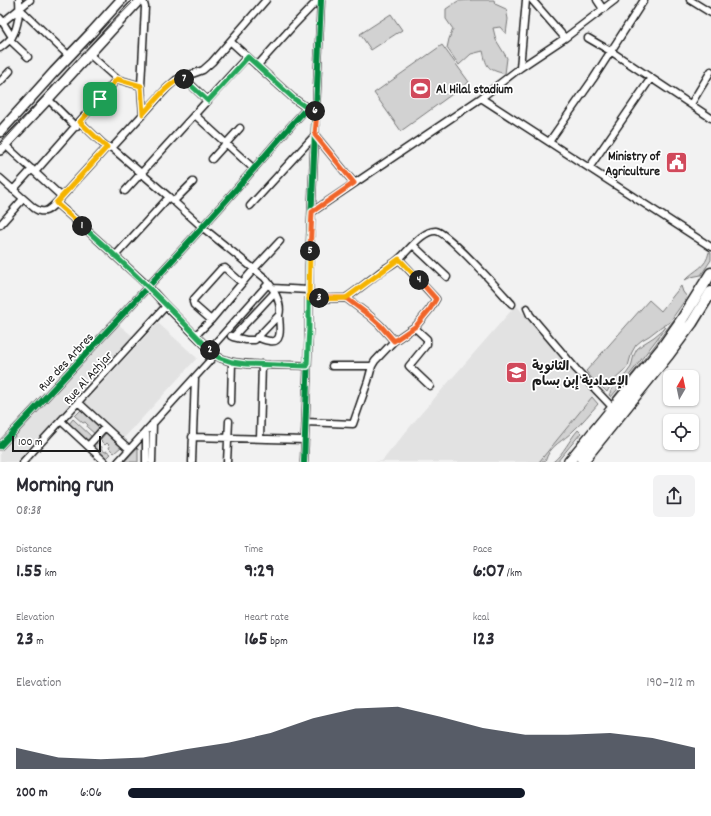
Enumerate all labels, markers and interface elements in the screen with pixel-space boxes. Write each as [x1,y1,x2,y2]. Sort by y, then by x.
pin: 7 [174,69,194,89]
text: 7 [182,71,186,87]
sports icon: Al Hilal stadium [408,75,434,101]
place label: Al Hilal stadium [436,81,513,100]
pin [83,82,117,116]
icon: arrive [89,88,111,110]
pin: 6 [305,101,325,121]
text: 6 [312,103,318,119]
place label: Ministry of Agriculture [605,148,661,182]
public building icon: Ministry of Agriculture [663,149,689,175]
pin: 1 [72,216,92,236]
text: 1 [81,218,83,234]
pin: 5 [300,241,320,261]
text: 5 [307,243,313,259]
pin: 4 [409,270,429,290]
text: 4 [417,272,421,288]
pin: 3 [309,288,329,308]
text: 3 [317,290,321,306]
street label: Rue des Arbres [34,329,99,396]
pin: 2 [200,340,220,360]
text: 2 [208,342,212,358]
street label: Rue Al Achjar [60,348,118,410]
place label: الثانوية الإعدادية إبن بسام [532,358,628,392]
school or university icon: الثانوية الإعدادية إبن بسام [503,359,529,385]
north arrow [663,370,699,406]
map controls [663,370,699,450]
button: locate [663,414,699,450]
scale bar [12,434,101,453]
text: 100 m [18,435,42,451]
text: Morning run [16,471,114,502]
button: share [653,475,695,517]
text: 08:38 [16,502,41,521]
text: Distance [16,542,52,558]
text: Time [244,542,263,558]
text: Pace [473,542,492,558]
text: 1.55 [16,558,42,586]
text: 9:29 [244,558,275,586]
text: 6:07 [473,558,504,586]
text: km [42,566,57,582]
text: /km [504,566,522,582]
text: Elevation [16,610,54,626]
text: Heart rate [244,610,289,626]
text: kcal [473,610,489,626]
text: 23 [16,626,34,654]
text: 165 [244,626,268,654]
text: 123 [473,626,495,654]
text: m [34,634,44,650]
text: bpm [268,634,288,650]
text: Elevation [16,674,61,693]
text: 190–212 m [647,674,695,693]
text: 200 m [16,784,48,803]
text: 6:06 [80,784,102,803]

